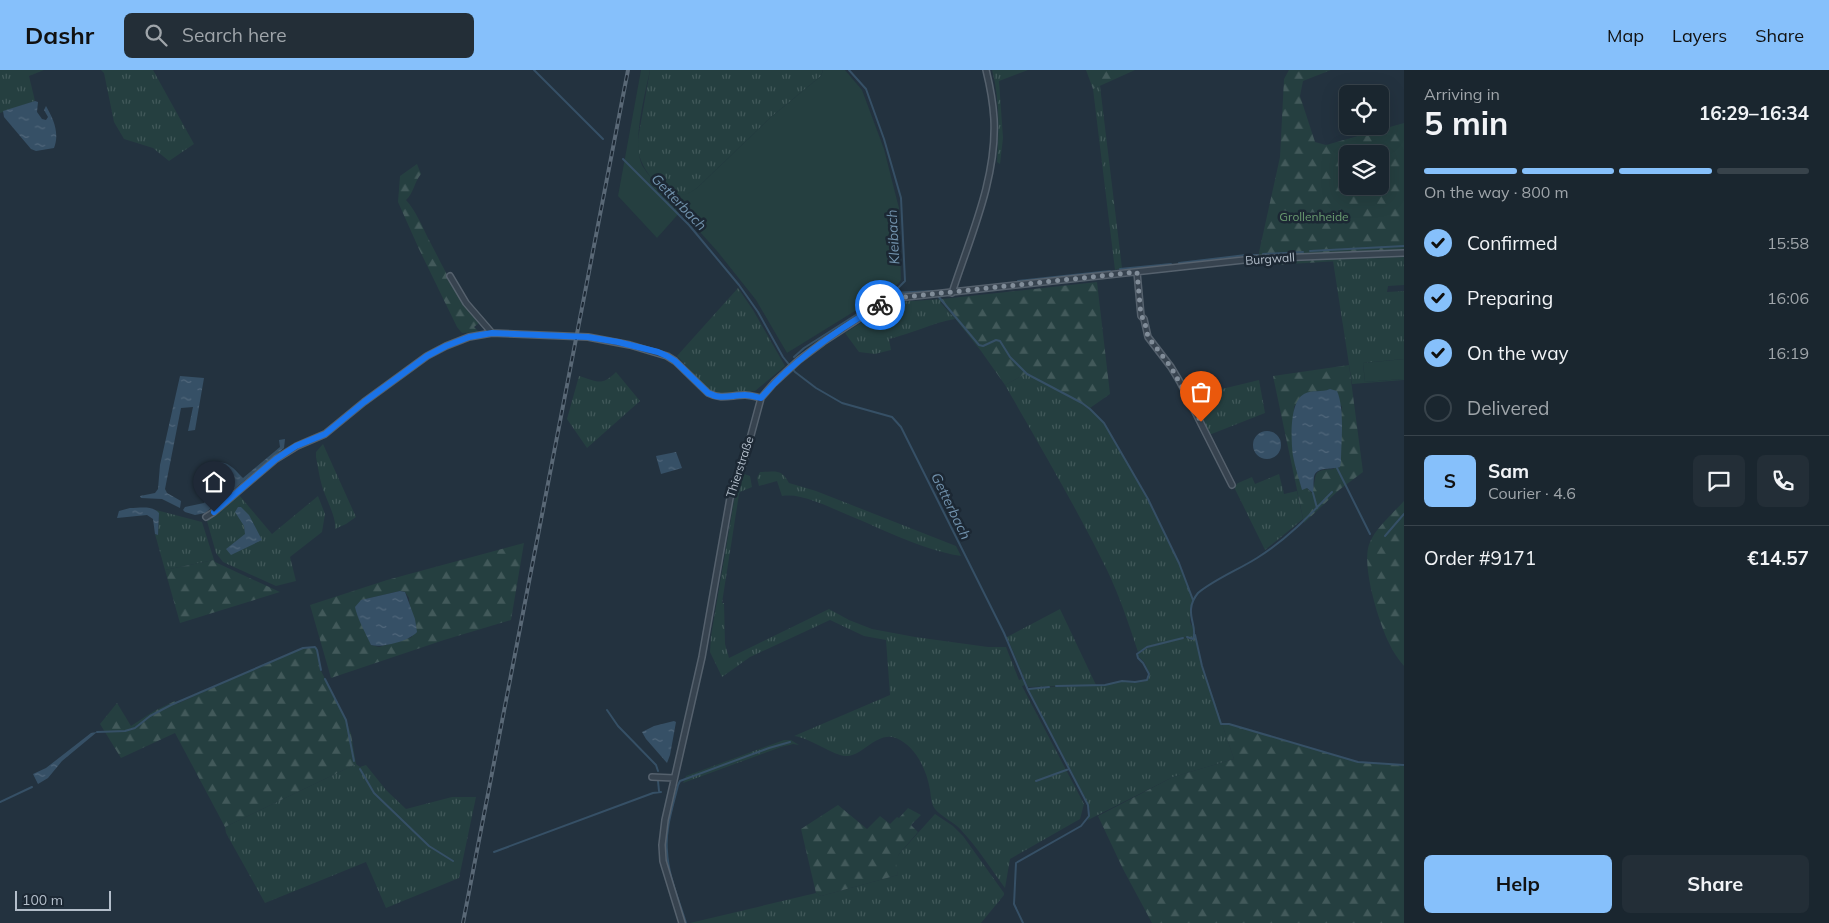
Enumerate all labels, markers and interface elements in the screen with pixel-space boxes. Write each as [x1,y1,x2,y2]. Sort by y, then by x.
search box [124,13,474,58]
text: Dashr [25,20,94,50]
icon: search [142,21,170,49]
text: Search here [182,23,287,47]
text: Map [1607,24,1644,47]
text: Layers [1672,24,1727,47]
text: Share [1755,24,1804,47]
text: Arriving in [1424,84,1500,104]
map controls [1339,85,1389,195]
button: locate [1339,85,1389,135]
text: 16:29–16:34 [1699,101,1809,125]
text: 5 min [1424,103,1508,143]
button: layers [1339,145,1389,195]
water label: Getterbach [648,170,710,234]
text: On the way · 800 m [1424,182,1569,202]
water label: Kleibach [883,209,903,265]
park label: Grollenheide [1279,209,1349,224]
icon: check [1424,229,1452,257]
text: Confirmed [1467,231,1558,255]
text: 15:58 [1767,233,1809,253]
street label: Burgwall [1245,249,1295,268]
courier [855,280,905,330]
icon: check [1424,284,1452,312]
text: Preparing [1467,286,1553,310]
text: 16:06 [1767,288,1809,308]
icon: bike [866,291,894,319]
icon: check [1424,339,1452,367]
text: On the way [1467,341,1569,365]
text: 16:19 [1767,343,1809,363]
pin [1180,371,1222,422]
icon: bag [1187,378,1215,406]
text: Delivered [1467,396,1549,420]
street label: Thierstraße [723,434,756,499]
button: chat [1693,455,1745,507]
button: phone [1757,455,1809,507]
text: Sam [1488,459,1529,483]
pin [193,461,235,512]
icon: home [200,468,228,496]
text: S [1444,469,1456,493]
water label: Getterbach [927,470,975,542]
text: Courier · 4.6 [1488,483,1576,503]
text: Order #9171 [1424,546,1536,570]
text: €14.57 [1747,546,1809,570]
button: Help [1424,855,1612,913]
button: Share [1622,855,1809,913]
scale bar [15,888,111,911]
text: 100 m [22,891,63,909]

